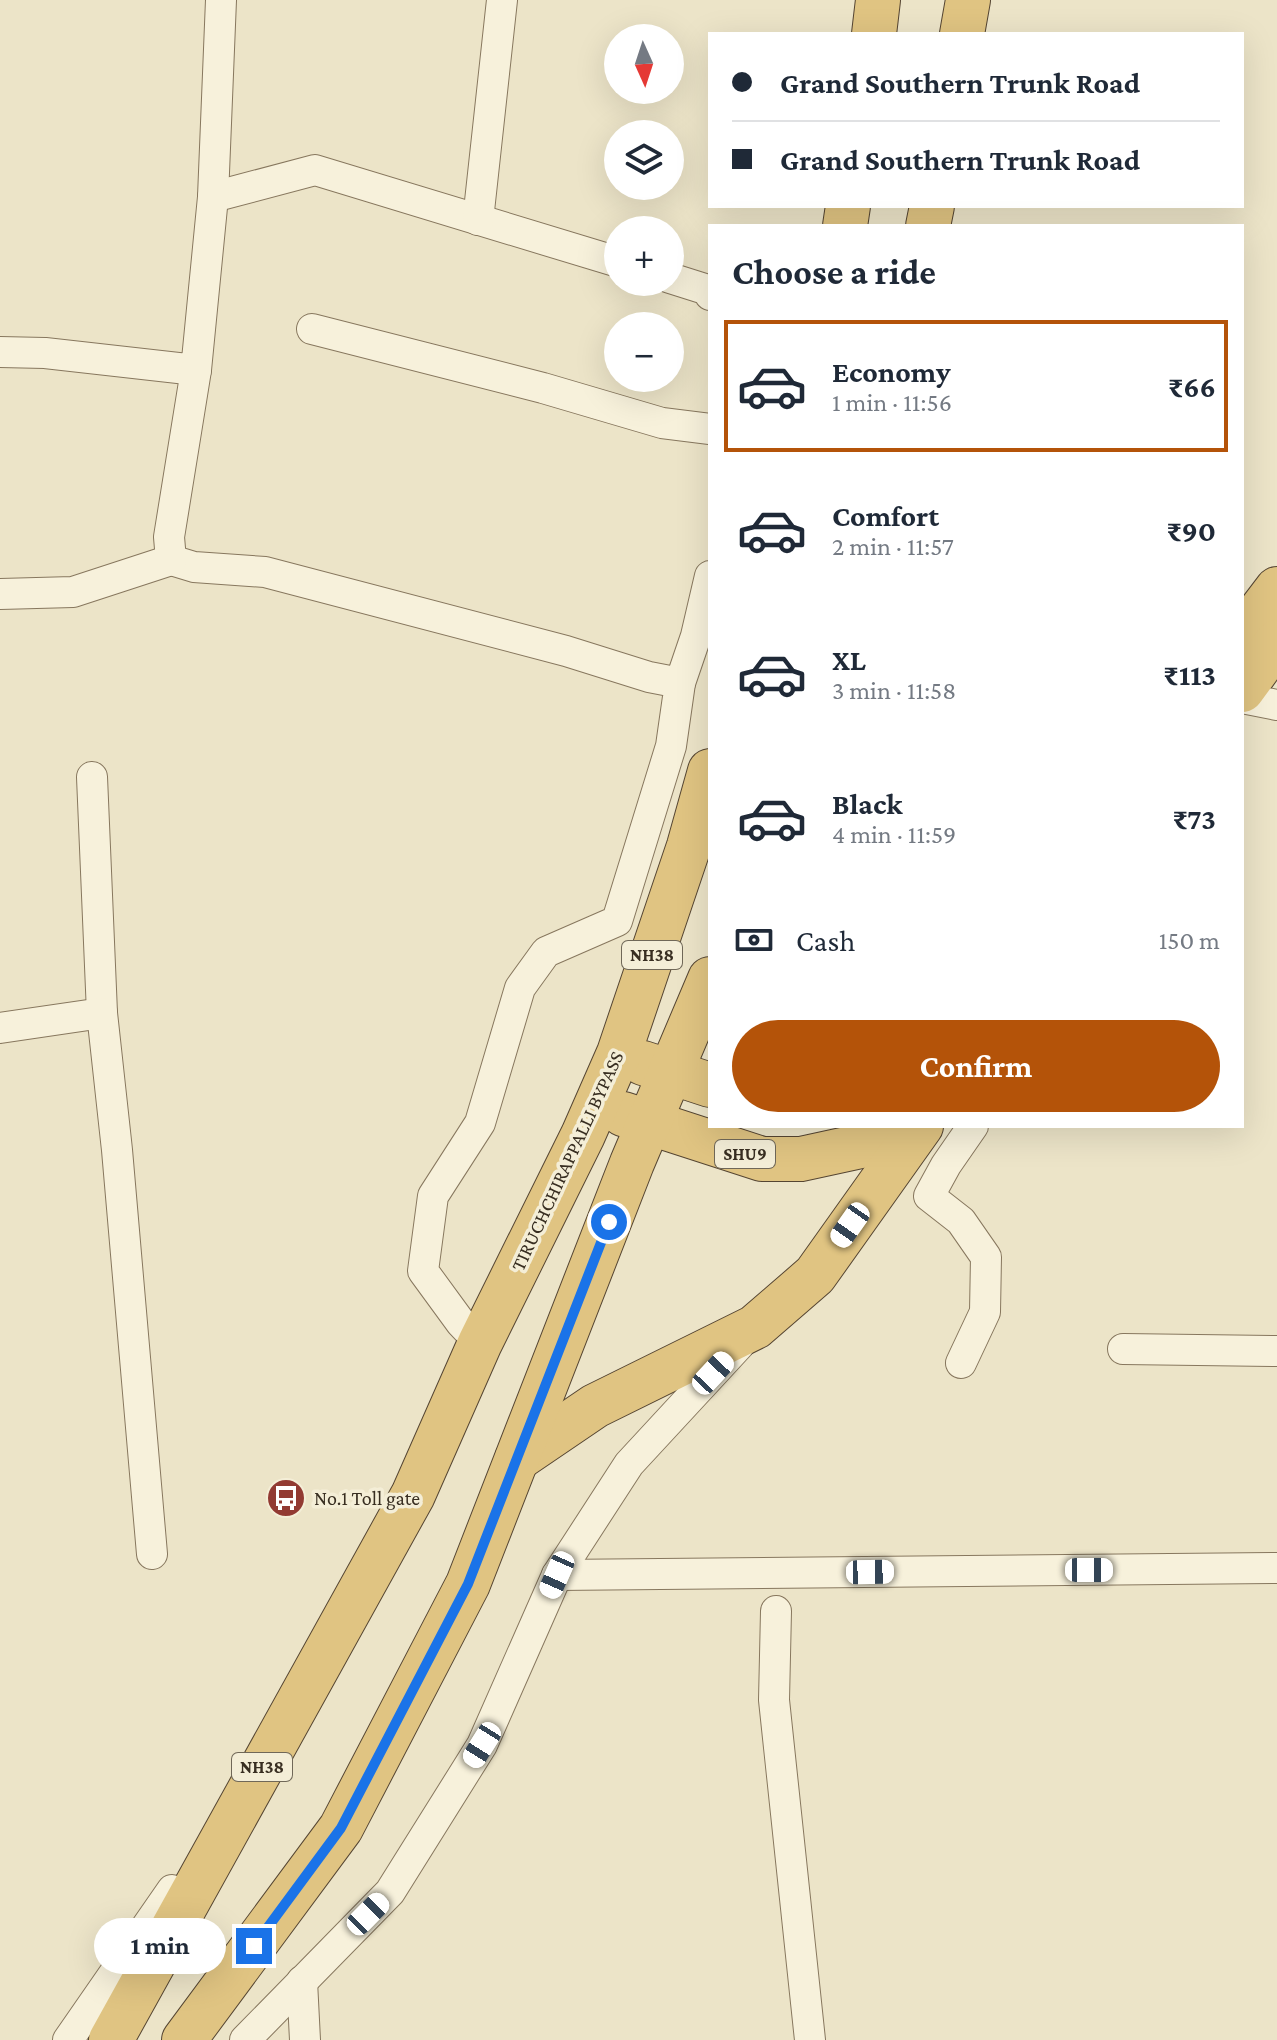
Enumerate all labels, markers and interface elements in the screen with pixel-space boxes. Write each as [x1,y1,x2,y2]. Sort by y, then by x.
north arrow [604,24,684,104]
map controls [604,24,684,392]
text: Grand Southern Trunk Road [780,66,1140,99]
button: layers [604,120,684,200]
text: Grand Southern Trunk Road [780,143,1140,176]
button: + [604,216,684,296]
text: Choose a ride [732,252,936,292]
button: − [604,312,684,392]
icon: car [736,350,808,422]
text: Economy [832,355,951,388]
text: ₹66 [1168,370,1216,403]
text: 1 min · 11:56 [832,388,952,417]
icon: car [736,494,808,566]
text: Comfort [832,499,939,532]
text: ₹90 [1167,514,1216,547]
text: 2 min · 11:57 [832,532,954,561]
icon: car [736,638,808,710]
text: XL [832,643,866,676]
text: ₹113 [1163,658,1216,691]
text: 3 min · 11:58 [832,676,956,705]
icon: car [736,782,808,854]
text: Black [832,787,903,820]
text: ₹73 [1173,802,1216,835]
text: 4 min · 11:59 [832,820,956,849]
icon: cash [732,918,776,962]
text: Cash [796,924,855,957]
text: 150 m [1159,926,1220,955]
road number: NH38 [622,941,682,969]
button: Confirm [732,1020,1220,1112]
street label: TIRUCHCHIRAPPALLI BYPASS [506,1048,628,1274]
road number: SHU9 [715,1140,775,1168]
car [826,1198,874,1252]
route start [591,1204,627,1240]
car [688,1347,738,1399]
bus stop icon: No.1 Toll gate [265,1477,307,1519]
place label: No.1 Toll gate [314,1487,420,1510]
car [536,1548,578,1602]
car [1065,1558,1113,1582]
car [846,1560,894,1584]
car [459,1718,505,1772]
road number: NH38 [232,1753,292,1781]
car [343,1889,393,1939]
callout: 1 min [94,1918,226,1974]
route end [236,1928,272,1964]
text: 1 min [130,1931,190,1960]

